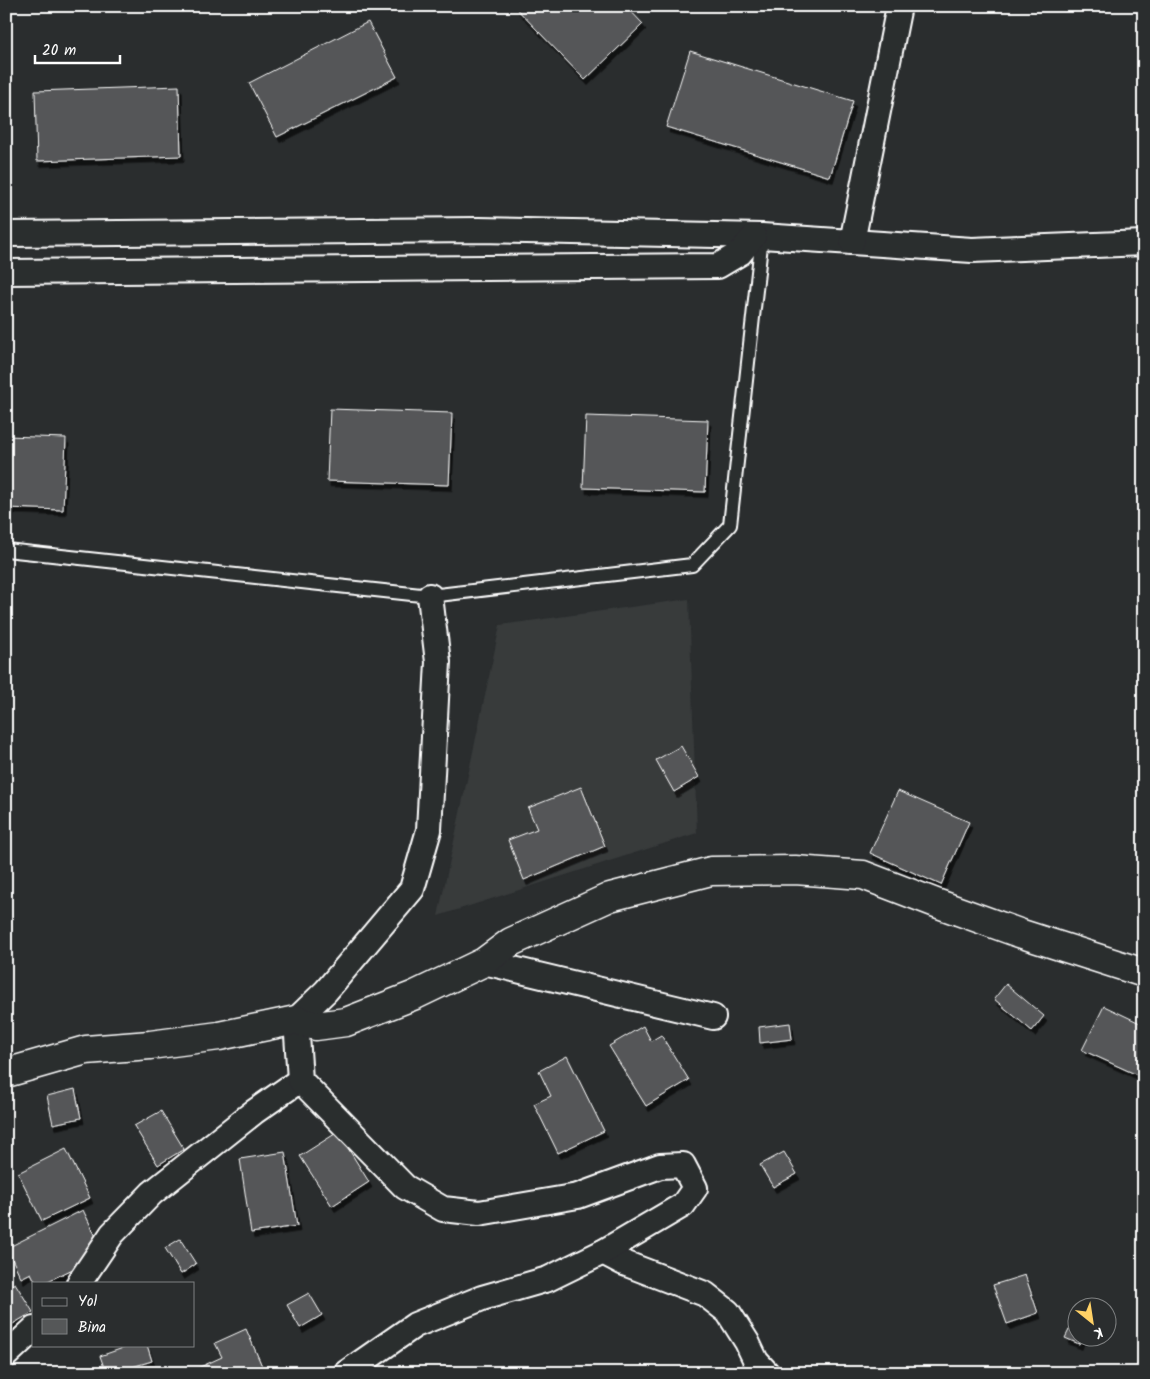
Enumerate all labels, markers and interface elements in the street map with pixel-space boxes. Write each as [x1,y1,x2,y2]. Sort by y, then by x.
scale bar [35,32,120,64]
text: 20 m [42,39,76,63]
legend [32,1282,195,1346]
text: Yol [78,1290,97,1314]
north arrow [1068,1296,1118,1346]
text: Bina [78,1316,106,1340]
text: K [1088,1321,1107,1344]

